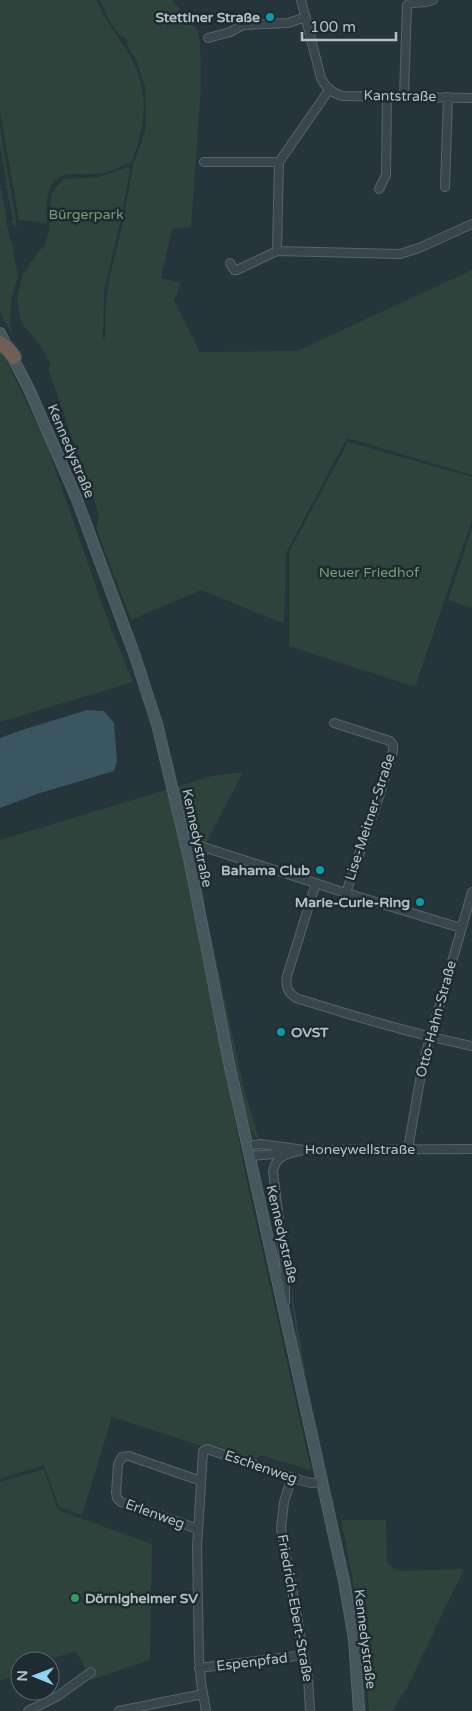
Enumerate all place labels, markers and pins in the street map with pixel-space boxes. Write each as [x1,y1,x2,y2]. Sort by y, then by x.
place label: Stettiner Straße [156,9,260,26]
marker: Stettiner Straße [264,11,276,23]
place label: Bahama Club [221,862,310,879]
marker: Bahama Club [314,864,326,876]
place label: Marie-Curie-Ring [295,894,410,911]
marker: Marie-Curie-Ring [414,896,426,908]
place label: OVST [291,1024,329,1041]
marker: OVST [275,1026,287,1038]
place label: Dörnigheimer SV [85,1590,198,1607]
marker: Dörnigheimer SV [69,1592,81,1604]

